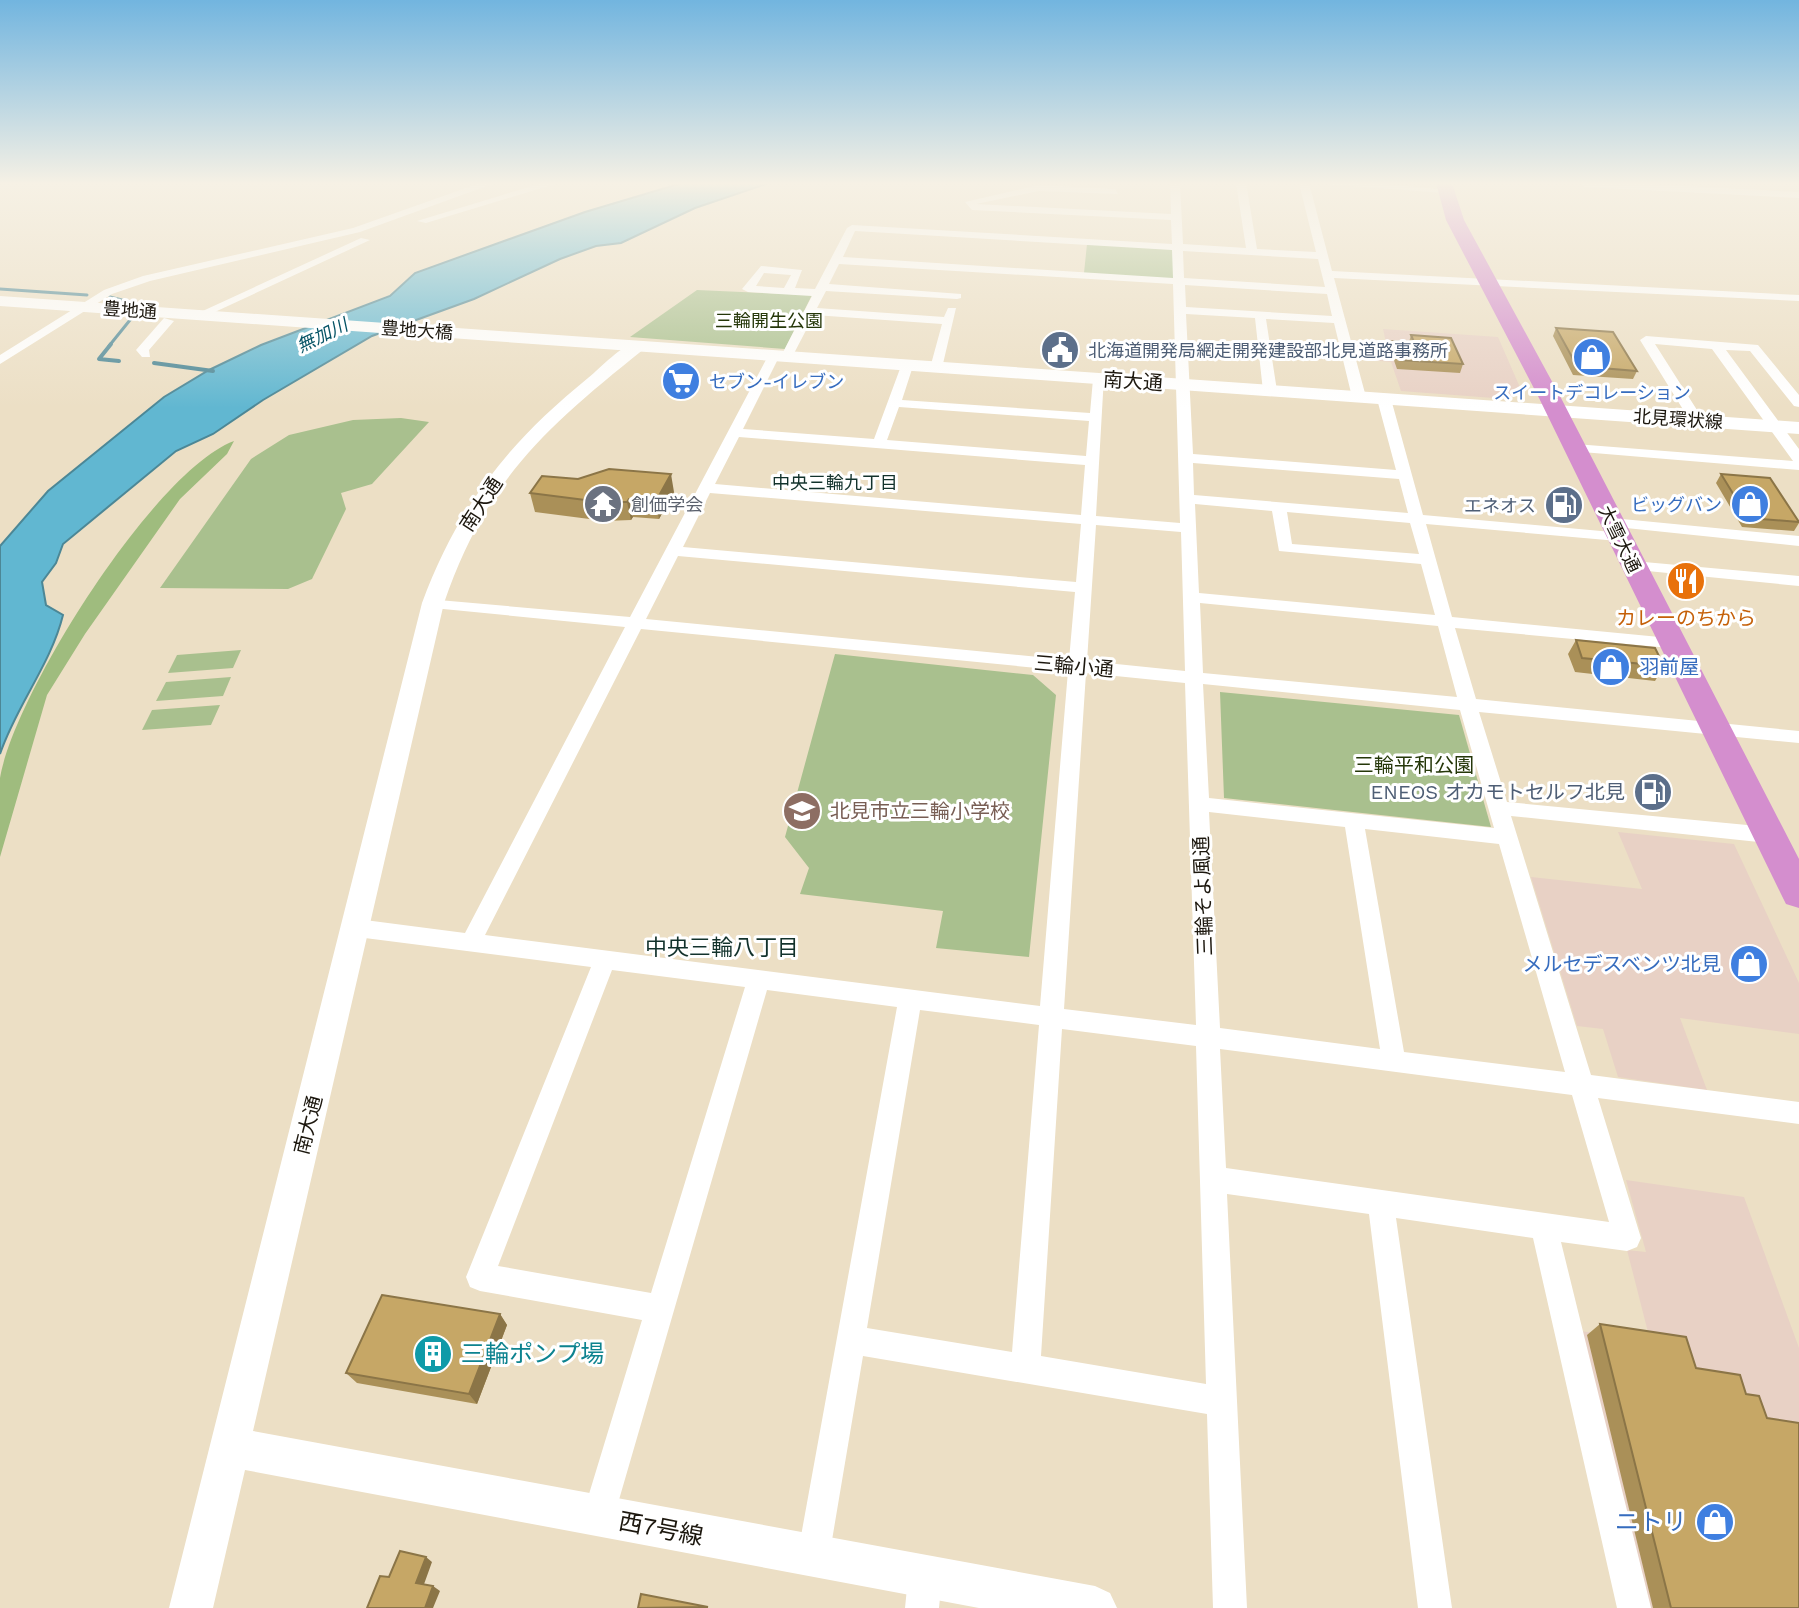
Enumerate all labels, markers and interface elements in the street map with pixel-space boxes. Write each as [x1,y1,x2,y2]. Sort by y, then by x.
street label: 豊地通 [102,298,158,322]
park label: 三輪開生公園 [715,310,823,331]
water label: 無加川 [293,313,353,356]
street label: 豊地大橋 [380,317,454,343]
public building icon: 北海道開発局網走開発建設部北見道路事務所 [1039,329,1081,371]
shop icon: スイートデコレーション [1571,336,1613,378]
place label: 北海道開発局網走開発建設部北見道路事務所 [1088,340,1448,361]
supermarket icon: セブン-イレブン [660,360,702,402]
street label: 南大通 [1102,367,1164,395]
place label: セブン-イレブン [709,371,844,392]
place label: スイートデコレーション [1493,382,1691,403]
street label: 北見環状線 [1632,405,1724,433]
street label: 南大通 [455,472,507,536]
district label: 中央三輪九丁目 [772,472,898,493]
temple icon: 創価学会 [582,483,624,525]
shop icon: ビッグバン [1729,483,1771,525]
fuel station icon: エネオス [1543,484,1585,526]
place label: 創価学会 [631,494,703,515]
place label: ビッグバン [1631,494,1722,515]
place label: エネオス [1464,495,1536,516]
street label: 大雪大通 [1595,502,1645,576]
restaurant icon: カレーのちから [1665,560,1707,602]
place label: カレーのちから [1616,606,1756,630]
shop icon: 羽前屋 [1590,646,1632,688]
street label: 三輪小通 [1033,651,1115,681]
place label: 羽前屋 [1639,655,1699,679]
park label: 三輪平和公園 [1354,753,1474,777]
fuel station icon: ENEOS オカモトセルフ北見 [1632,771,1674,813]
place label: ENEOS オカモトセルフ北見 [1371,780,1625,804]
school or university icon: 北見市立三輪小学校 [781,790,823,832]
place label: 北見市立三輪小学校 [830,799,1010,823]
street label: 三輪そよ風通 [1189,836,1217,956]
district label: 中央三輪八丁目 [645,935,799,960]
shop icon: メルセデスベンツ北見 [1728,943,1770,985]
place label: メルセデスベンツ北見 [1522,952,1721,976]
street label: 南大通 [289,1093,327,1157]
building icon: 三輪ポンプ場 [412,1333,454,1375]
place label: 三輪ポンプ場 [461,1340,604,1368]
shop icon: ニトリ [1694,1501,1736,1543]
street label: 西7号線 [616,1507,706,1551]
place label: ニトリ [1615,1508,1687,1536]

